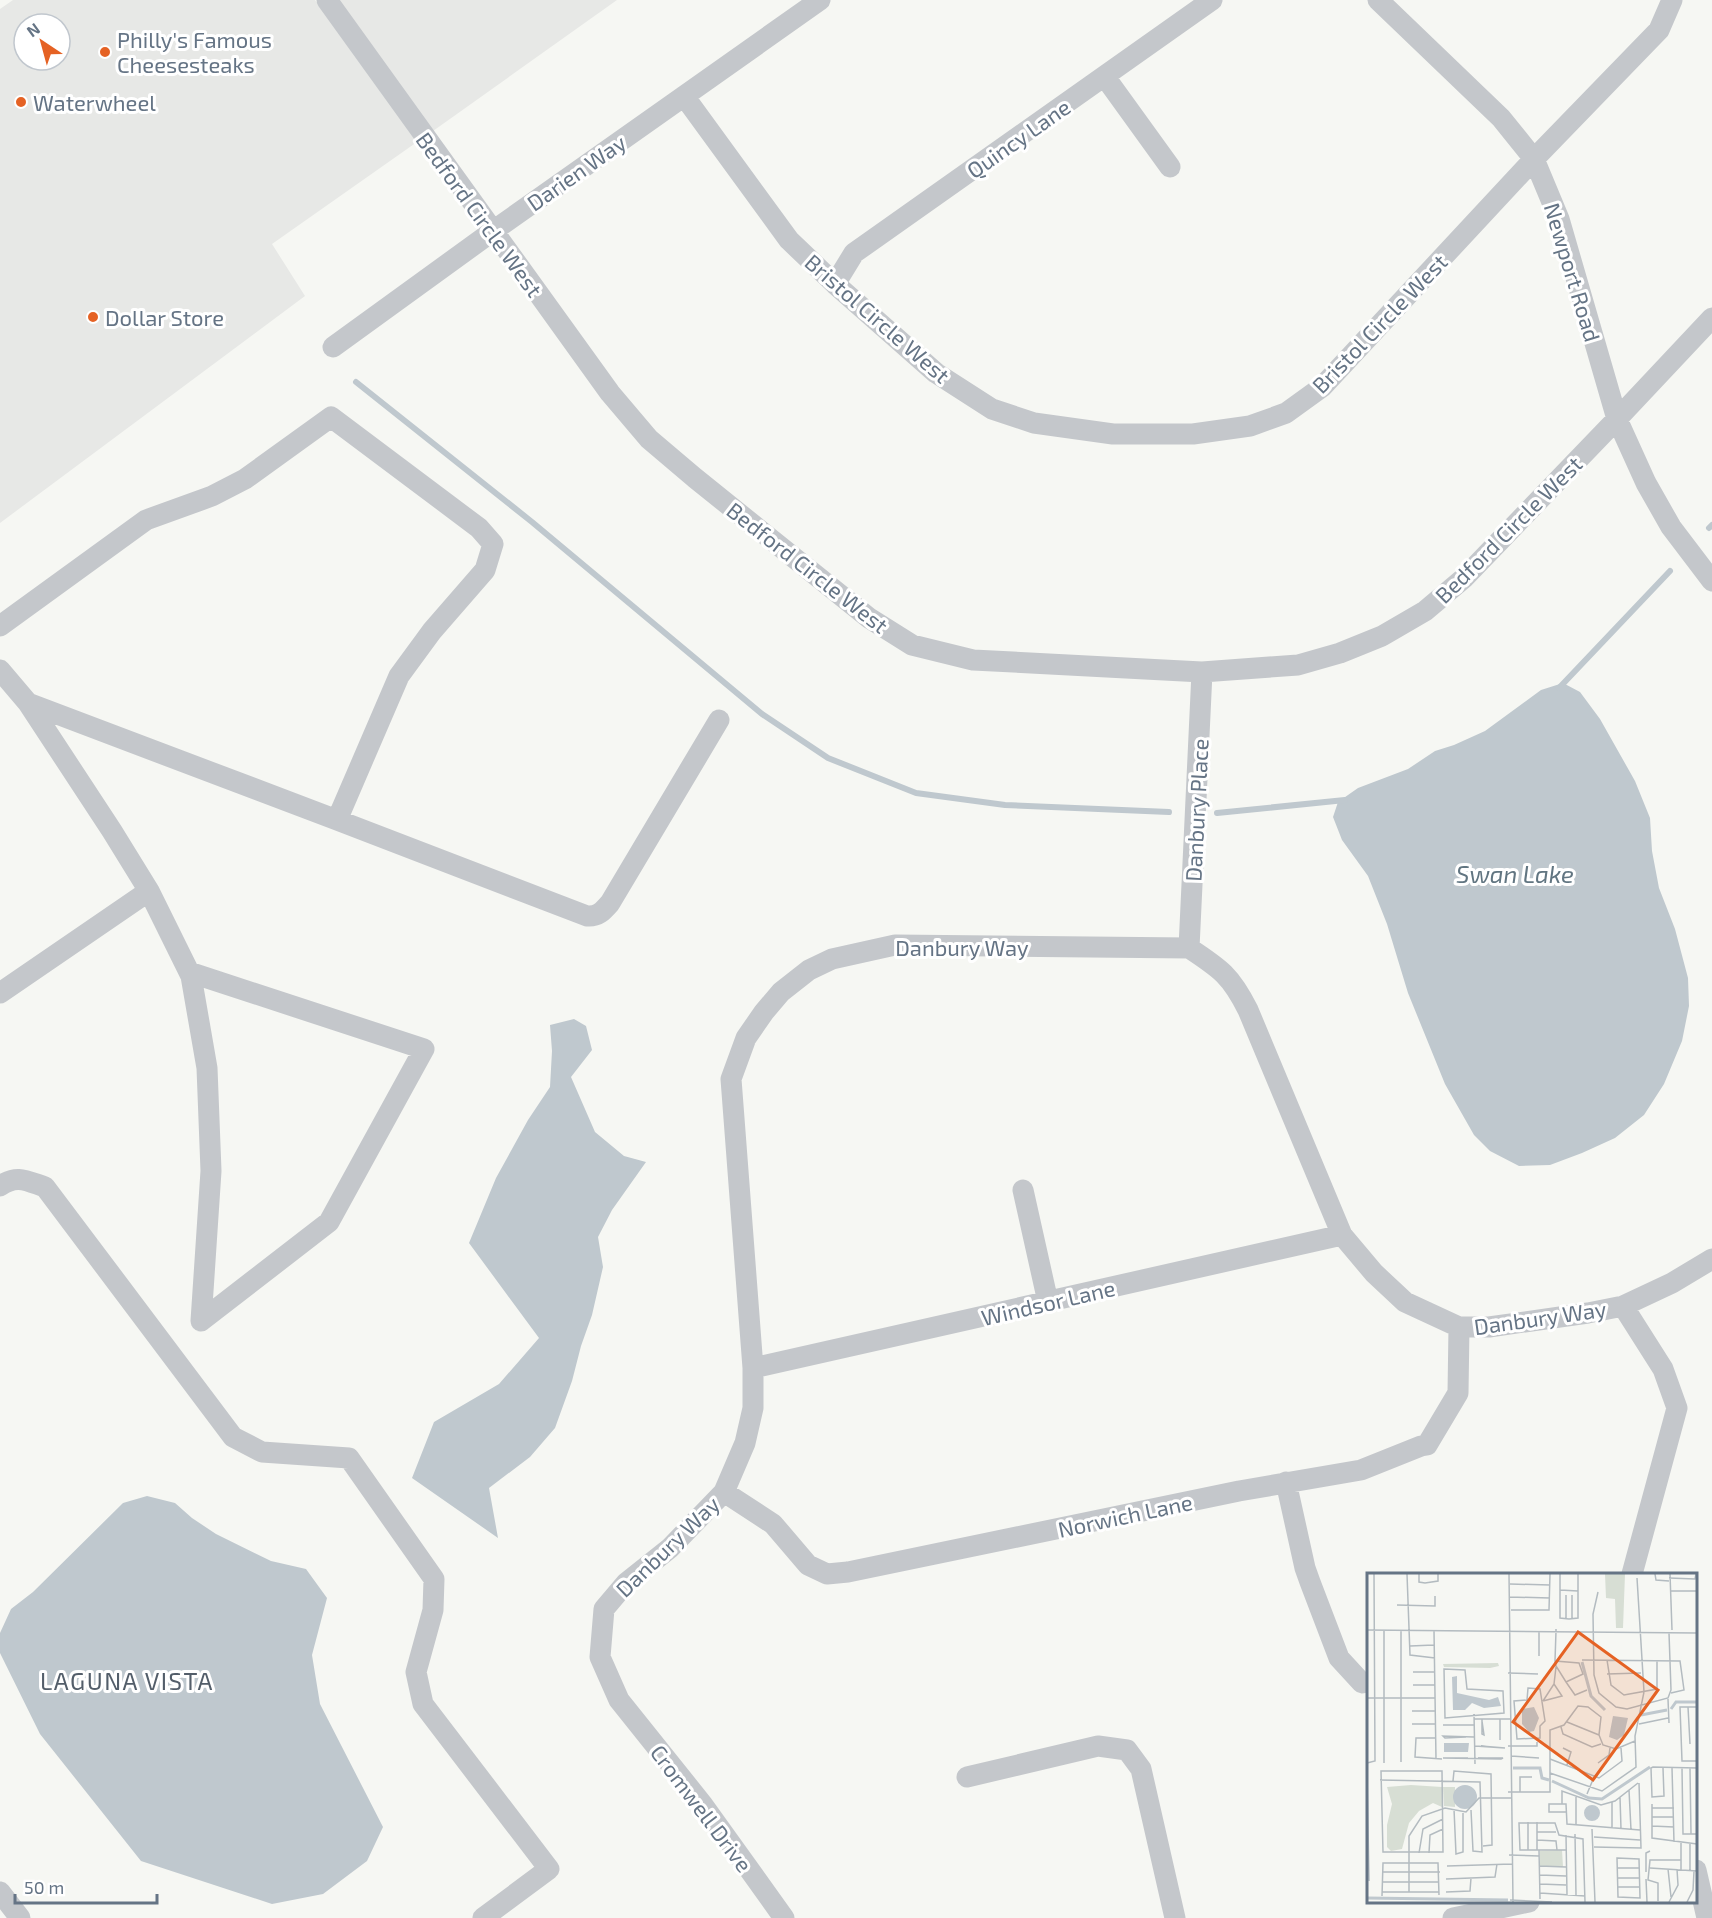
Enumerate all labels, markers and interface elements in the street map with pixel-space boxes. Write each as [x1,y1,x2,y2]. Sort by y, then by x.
north arrow [12,12,72,72]
text: N [23,18,43,41]
place label: Philly's Famous Cheesesteaks [117,26,272,77]
marker: Philly's Famous Cheesesteaks [98,45,112,59]
place label: Waterwheel [33,89,156,115]
street label: Quincy Lane [961,93,1075,184]
marker: Waterwheel [14,95,28,109]
street label: Bedford Circle West [412,127,548,301]
street label: Darien Way [522,128,631,215]
street label: Newport Road [1540,200,1606,344]
street label: Bristol Circle West [800,248,956,388]
street label: Bristol Circle West [1306,248,1452,398]
place label: Dollar Store [105,304,224,330]
marker: Dollar Store [86,310,100,324]
street label: Bedford Circle West [1429,450,1587,608]
street label: Bedford Circle West [722,496,894,638]
street label: Danbury Place [1179,738,1213,882]
water label: Swan Lake [1456,859,1574,888]
street label: Danbury Way [895,934,1029,960]
street label: Windsor Lane [979,1274,1117,1330]
street label: Danbury Way [1472,1295,1608,1339]
street label: Norwich Lane [1055,1488,1195,1542]
street label: Danbury Way [610,1490,724,1602]
inset map [1367,1573,1697,1903]
district label: LAGUNA VISTA [40,1666,214,1695]
street label: Cromwell Drive [646,1739,758,1877]
scale bar [15,1867,158,1905]
text: 50 m [24,1876,64,1898]

